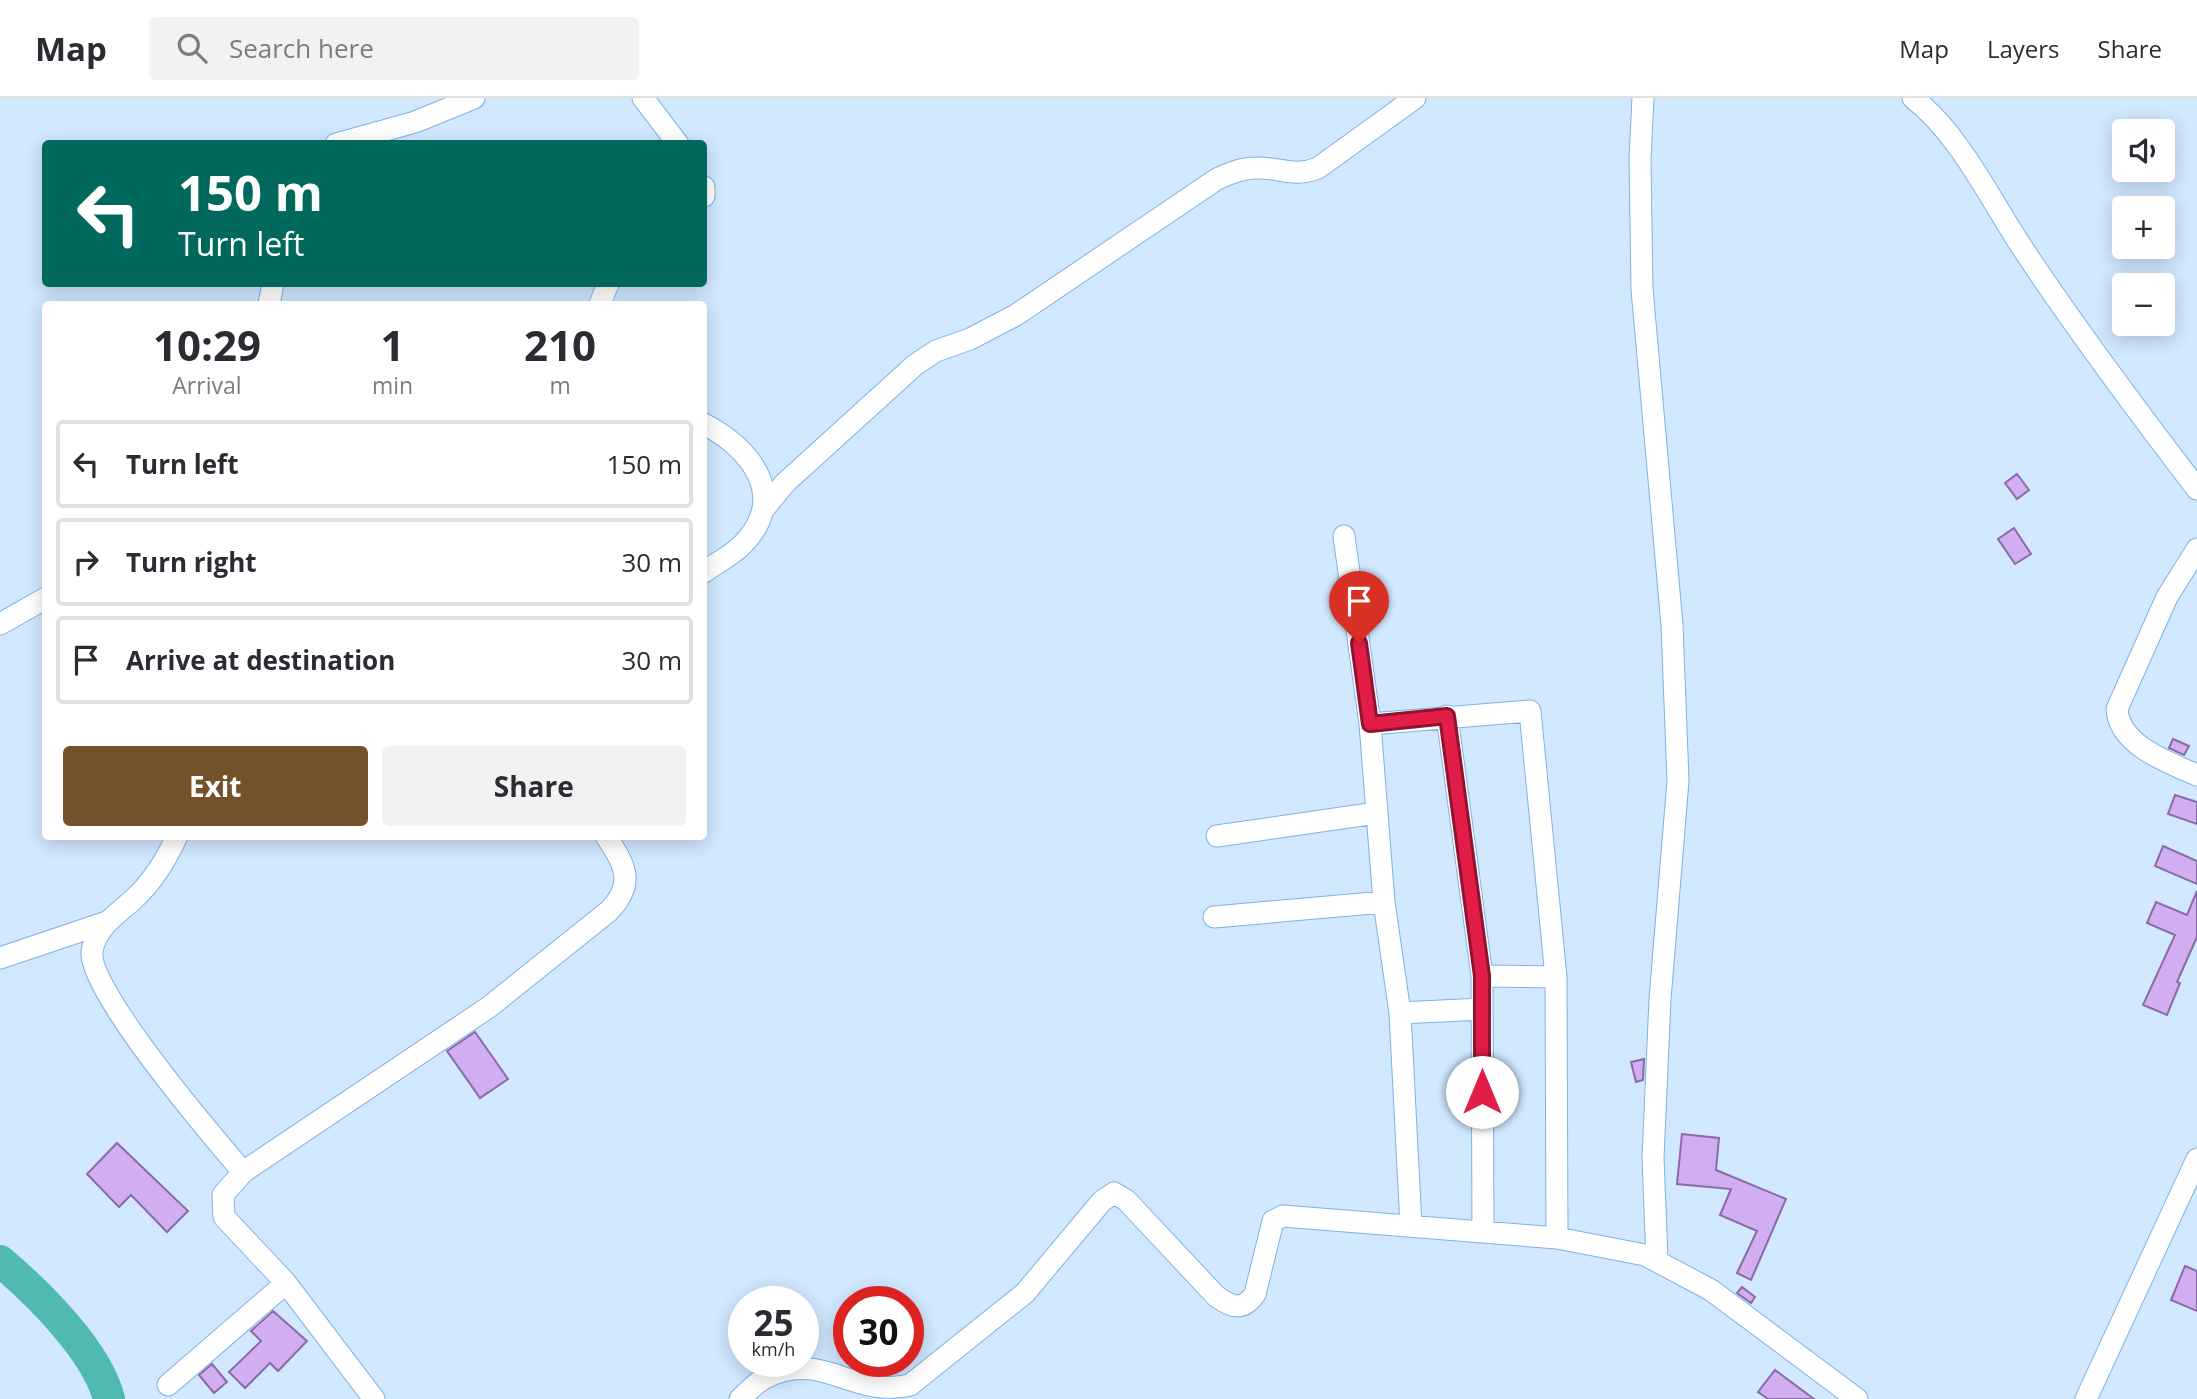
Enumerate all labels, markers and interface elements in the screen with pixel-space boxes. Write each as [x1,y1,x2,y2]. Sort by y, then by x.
search box [149,17,639,80]
text: Map [35,26,107,71]
icon: search [173,29,211,67]
text: Search here [229,30,374,66]
text: Map [1899,32,1949,65]
text: Layers [1987,32,2060,65]
text: Share [2098,32,2162,65]
map controls [2112,119,2175,336]
button: sound [2112,119,2175,182]
text: 150 m [178,159,323,225]
icon: left [63,168,154,259]
button: + [2112,196,2175,259]
text: Turn left [178,222,304,265]
button: − [2112,273,2175,336]
text: 10:29 [153,316,261,373]
text: 1 [380,316,405,373]
text: 210 [524,316,596,373]
text: Arrival [172,369,242,401]
text: min [372,369,413,401]
text: m [549,369,571,401]
icon: left [67,445,105,483]
text: Turn left [126,446,238,482]
text: 150 m [607,446,682,482]
icon: right [67,543,105,581]
text: Turn right [126,544,257,580]
text: 30 m [621,544,682,580]
pin [1329,571,1389,643]
icon: arrive [1340,582,1378,620]
icon: arrive [67,641,105,679]
text: Arrive at destination [126,642,395,678]
text: 30 m [621,642,682,678]
button: Exit [63,746,368,826]
button: Share [382,746,686,826]
position arrow [1445,1055,1519,1129]
speed limit sign: 30 [833,1286,924,1377]
text: 25 [753,1299,794,1346]
text: km/h [752,1337,795,1361]

